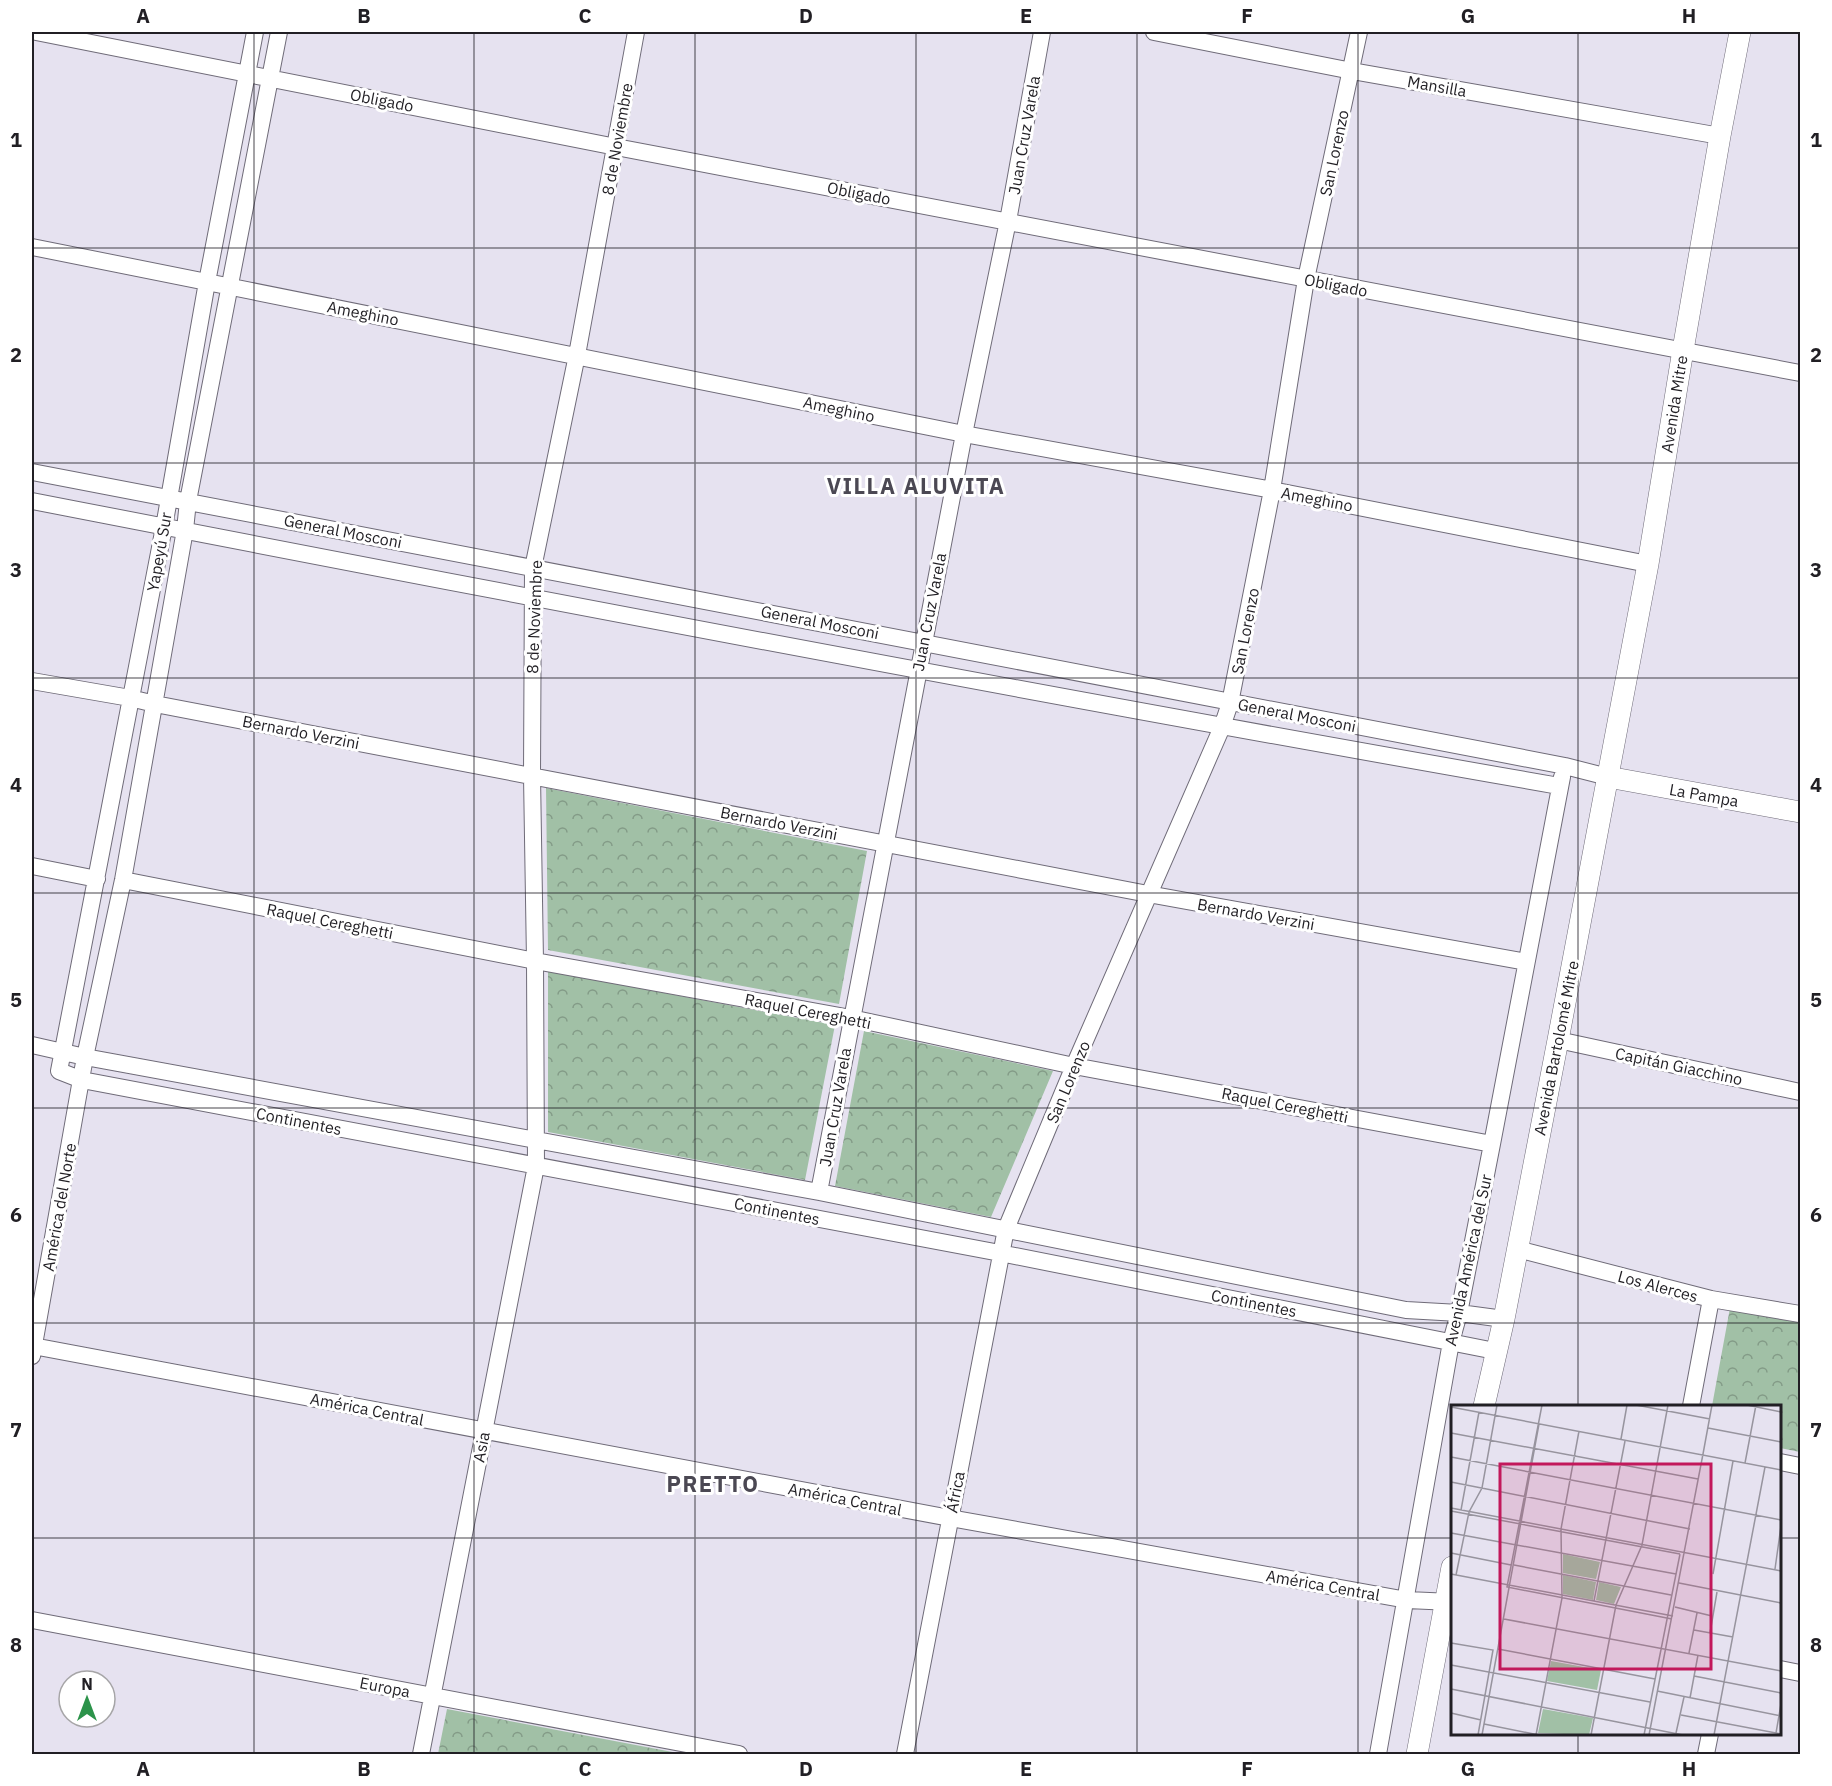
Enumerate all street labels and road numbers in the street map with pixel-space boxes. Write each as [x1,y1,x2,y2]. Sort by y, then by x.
street label: Mansilla [1406,71,1469,101]
street label: Juan Cruz Varela [1004,74,1044,196]
street label: 8 de Noviembre [597,81,637,197]
street label: Obligado [349,84,415,116]
street label: San Lorenzo [1315,108,1353,198]
street label: Obligado [826,177,892,209]
street label: Obligado [1303,269,1369,301]
street label: Ameghino [325,296,401,330]
street label: Avenida Mitre [1656,354,1692,454]
street label: Ameghino [801,392,877,426]
street label: Ameghino [1279,482,1355,516]
street label: General Mosconi [282,510,404,552]
street label: Yapeyú Sur [142,511,176,593]
street label: Juan Cruz Varela [908,551,950,673]
street label: 8 de Noviembre [522,560,546,674]
street label: San Lorenzo [1227,586,1263,676]
street label: General Mosconi [759,601,881,643]
street label: General Mosconi [1236,694,1358,736]
street label: Bernardo Verzini [241,711,361,753]
street label: La Pampa [1668,779,1741,811]
street label: Bernardo Verzini [719,802,839,844]
street label: Bernardo Verzini [1196,894,1316,934]
street label: Raquel Cereghetti [265,899,395,943]
street label: Avenida Bartolomé Mitre [1529,959,1583,1137]
street label: Raquel Cereghetti [743,989,873,1033]
street label: San Lorenzo [1042,1038,1094,1126]
street label: Capitán Giacchino [1614,1043,1744,1089]
street label: Juan Cruz Varela [815,1046,855,1168]
street label: Raquel Cereghetti [1220,1083,1350,1127]
street label: Continentes [255,1103,343,1139]
street label: América del Norte [38,1141,80,1273]
street label: Avenida América del Sur [1440,1172,1496,1348]
street label: Continentes [733,1193,821,1229]
street label: Los Alerces [1616,1266,1700,1306]
street label: Continentes [1210,1285,1298,1321]
street label: América Central [308,1388,426,1430]
street label: Asia [468,1430,494,1464]
street label: África [940,1469,969,1514]
street label: América Central [786,1478,904,1520]
street label: América Central [1264,1565,1382,1605]
street label: Europa [358,1672,412,1702]

